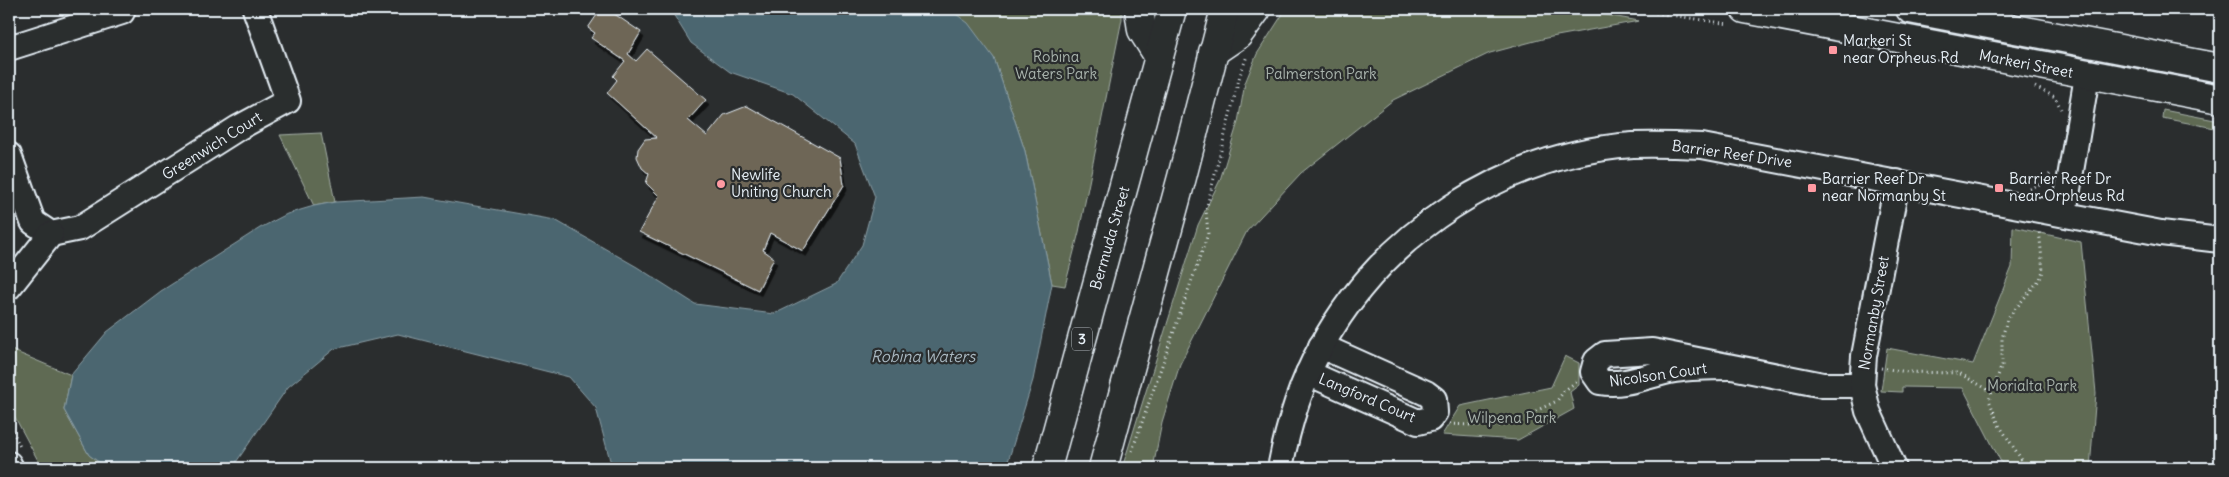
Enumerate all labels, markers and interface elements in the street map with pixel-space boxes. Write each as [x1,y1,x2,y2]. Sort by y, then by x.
place label: Markeri St near Orpheus Rd [1843,31,1959,67]
marker: Markeri St near Orpheus Rd [1827,44,1839,56]
street label: Markeri Street [1977,45,2075,82]
park label: Robina Waters Park [1015,47,1097,83]
park label: Palmerston Park [1265,64,1377,83]
street label: Greenwich Court [158,107,265,184]
street label: Barrier Reef Drive [1671,136,1793,171]
place label: Newlife Uniting Church [731,165,832,201]
place label: Barrier Reef Dr near Normanby St [1822,169,1946,205]
place label: Barrier Reef Dr near Orpheus Rd [2009,169,2125,205]
marker: Newlife Uniting Church [715,178,727,190]
marker: Barrier Reef Dr near Normanby St [1806,182,1818,194]
marker: Barrier Reef Dr near Orpheus Rd [1993,182,2005,194]
street label: Bermuda Street [1086,184,1133,292]
street label: Normanby Street [1854,254,1893,371]
road number: 3 [1072,328,1092,350]
water label: Robina Waters [871,346,976,366]
street label: Nicolson Court [1608,358,1708,391]
street label: Langford Court [1316,369,1418,426]
park label: Morialta Park [1987,376,2077,395]
park label: Wilpena Park [1468,408,1557,427]

